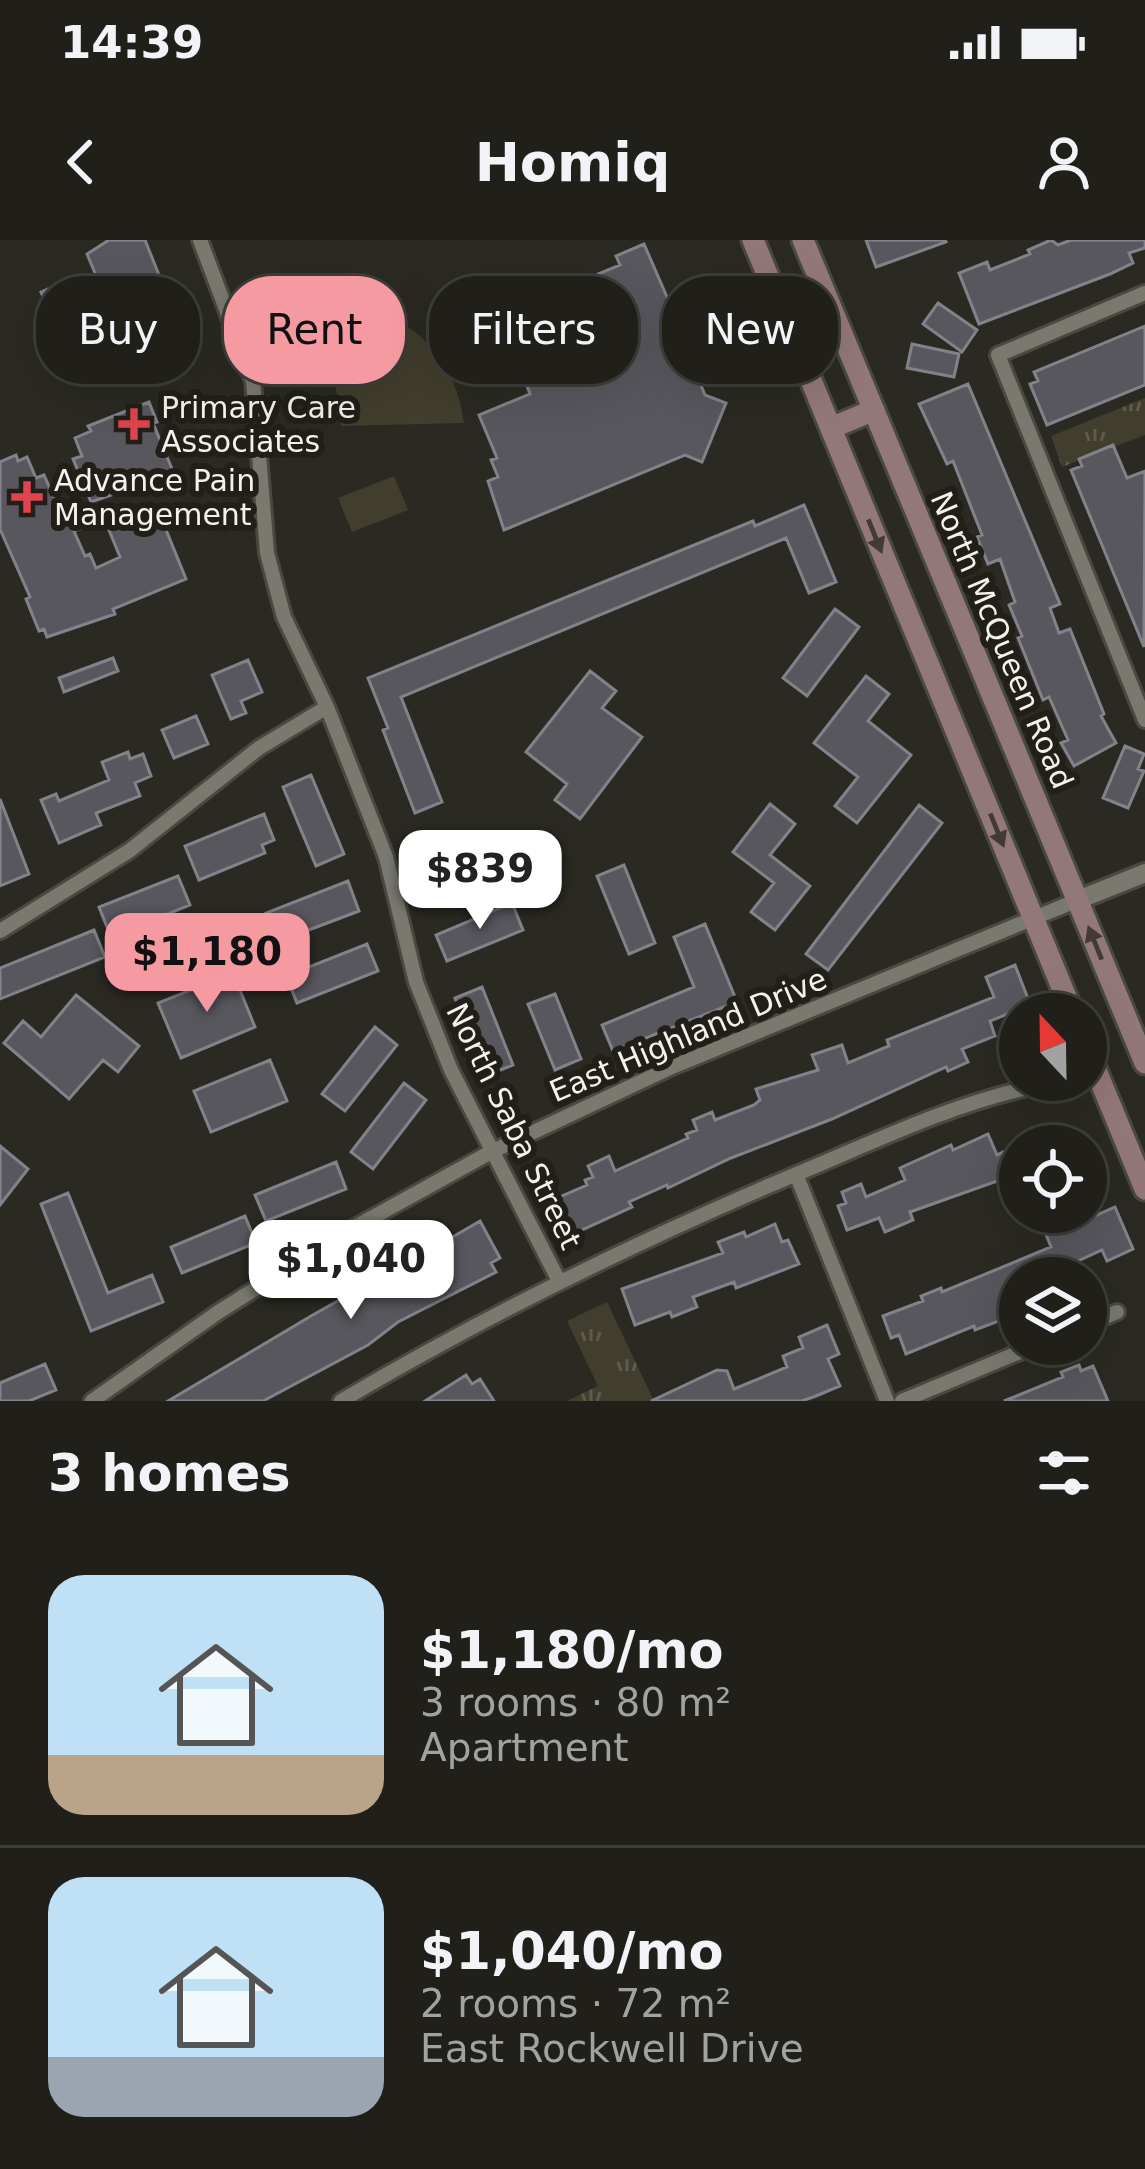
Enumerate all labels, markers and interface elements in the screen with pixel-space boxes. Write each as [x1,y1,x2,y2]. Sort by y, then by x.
text: 14:39 [60,16,203,69]
icon: back [48,129,114,195]
icon: person [1031,129,1097,195]
text: Homiq [475,131,670,194]
chip: Buy [36,276,200,384]
chip: Rent [224,276,405,384]
chip: Filters [429,276,638,384]
chip: New [662,276,838,384]
place label: Primary Care Associates [161,390,356,459]
marker: Primary Care Associates [118,408,150,440]
place label: Advance Pain Management [54,463,255,532]
marker: Advance Pain Management [11,481,43,513]
street label: North McQueen Road [924,486,1080,794]
one-way arrow [866,519,886,554]
one-way arrow [988,812,1007,848]
pin: $839 [409,830,551,932]
text: $839 [426,846,534,891]
pin: $1,180 [109,913,305,1015]
one-way arrow [1085,924,1104,960]
text: $1,180 [132,929,282,974]
street label: East Highland Drive [544,961,832,1109]
north arrow [999,993,1107,1101]
map controls [999,993,1107,1365]
street label: North Saba Street [439,997,589,1255]
button: locate [999,1125,1107,1233]
pin: $1,040 [253,1220,449,1322]
text: $1,040 [276,1236,426,1281]
button: layers [999,1257,1107,1365]
icon: filters [1031,1440,1097,1506]
text: 3 homes [48,1444,291,1503]
text: $1,180/mo [420,1621,724,1680]
icon: home [144,1623,288,1767]
text: 3 rooms · 80 m² [420,1680,731,1725]
text: Apartment [420,1725,629,1770]
text: $1,040/mo [420,1922,724,1981]
icon: home [144,1925,288,2069]
text: 2 rooms · 72 m² [420,1981,731,2026]
text: East Rockwell Drive [420,2026,804,2071]

